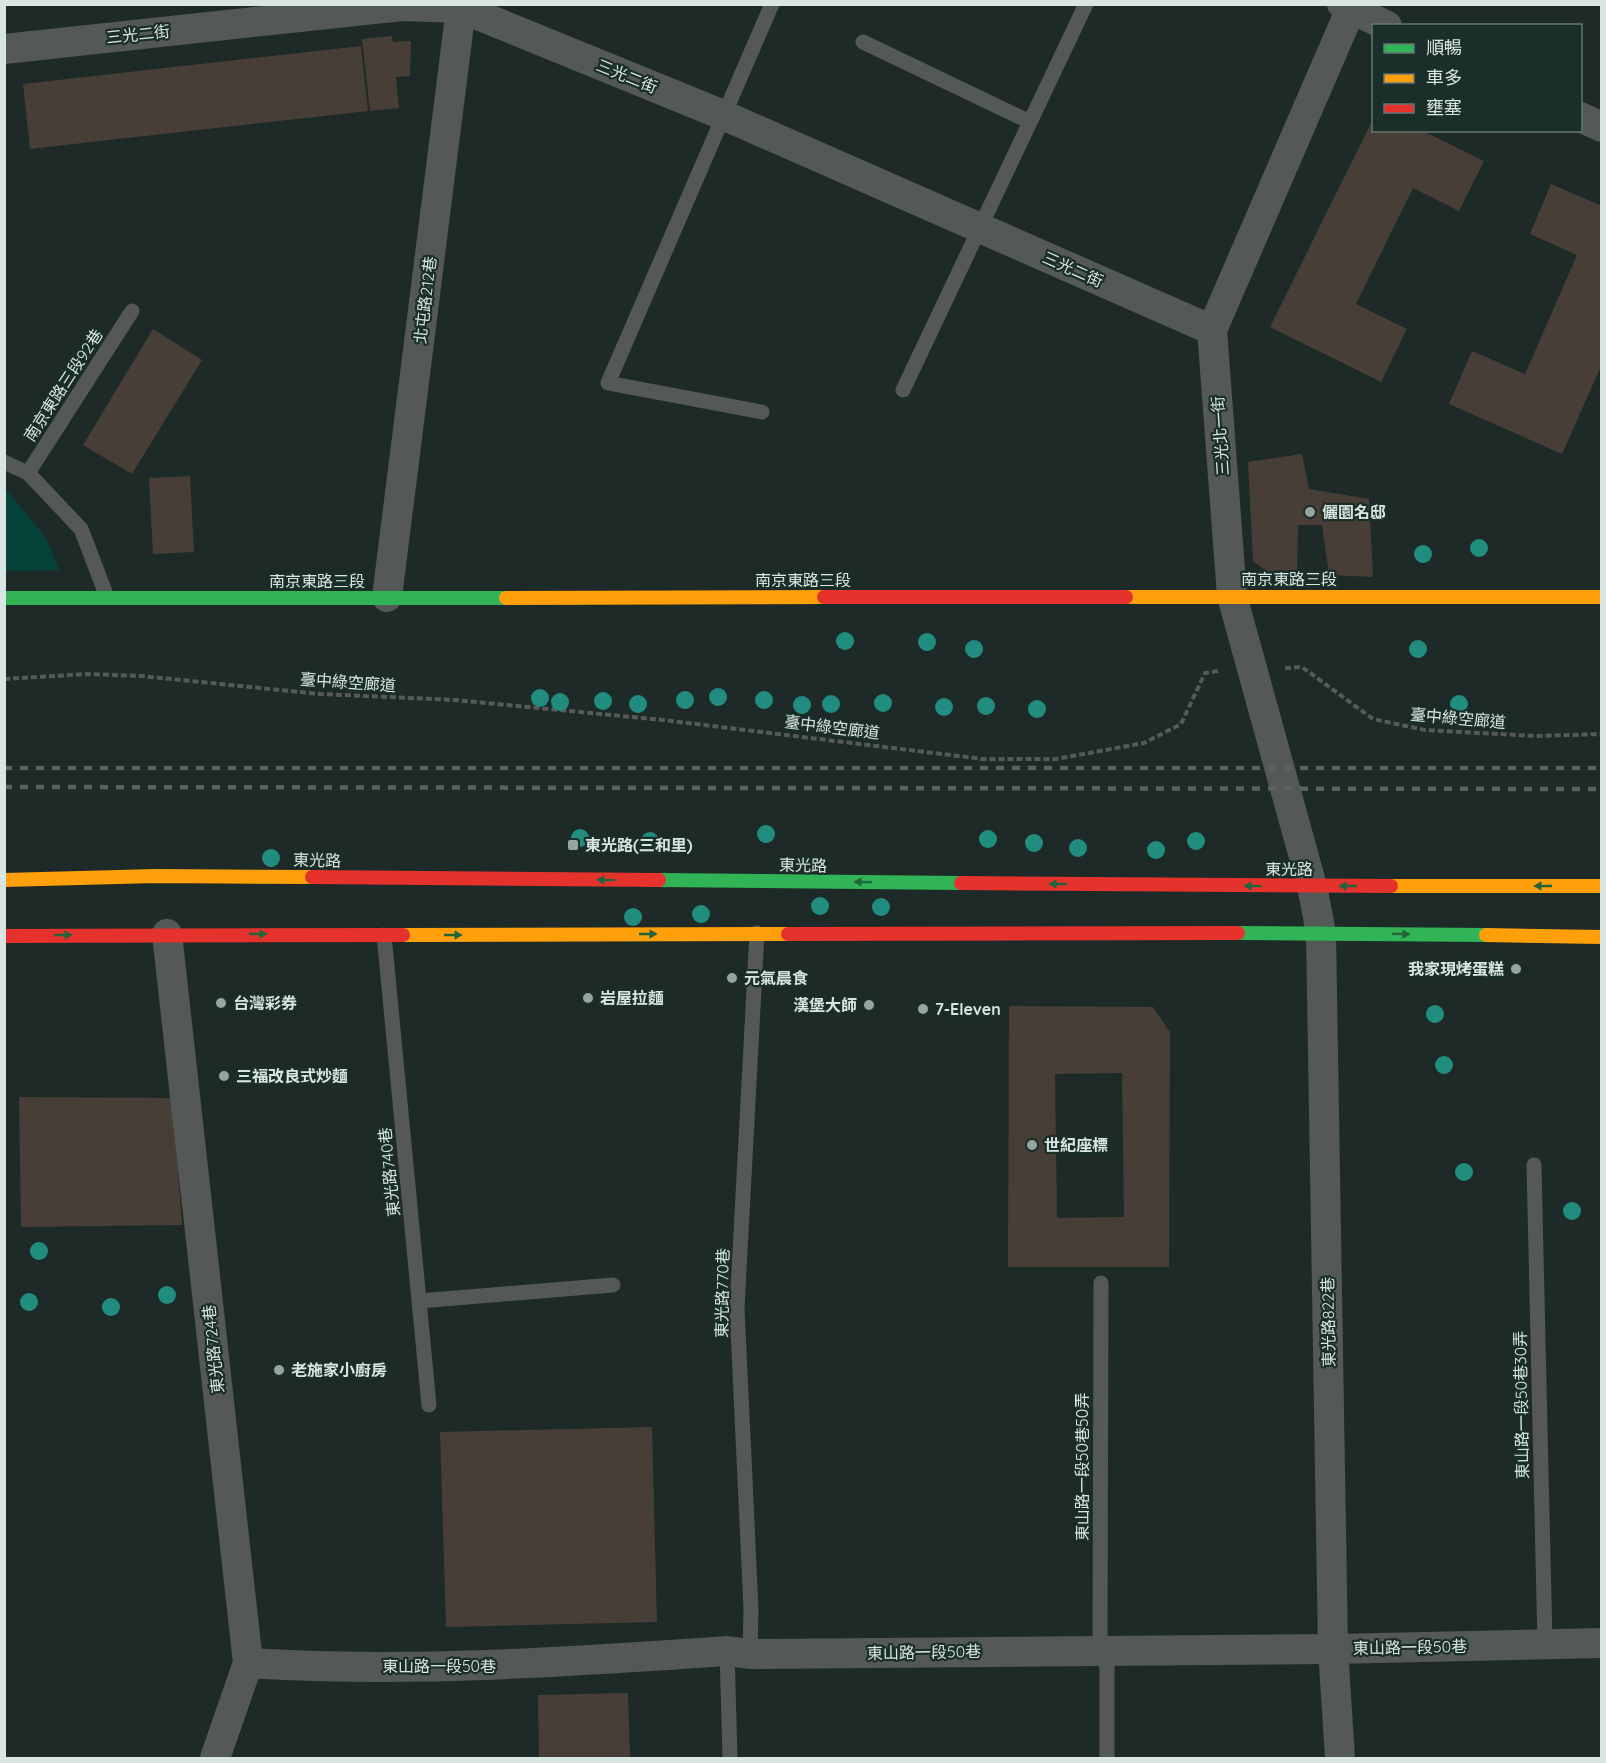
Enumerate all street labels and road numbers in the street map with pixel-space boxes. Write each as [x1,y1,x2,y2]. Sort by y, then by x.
street label: 三光二街 [105,21,171,47]
street label: 三光二街 [594,55,660,97]
street label: 三光二街 [1040,247,1106,291]
street label: 北屯路212巷 [410,255,440,345]
street label: 南京東路三段92巷 [19,325,107,445]
street label: 三光北一街 [1207,395,1233,477]
street label: 南京東路三段 [1241,569,1337,589]
street label: 南京東路三段 [755,570,851,590]
street label: 南京東路三段 [269,571,365,591]
street label: 臺中綠空廊道 [299,669,397,695]
street label: 臺中綠空廊道 [1409,704,1507,732]
street label: 臺中綠空廊道 [783,711,881,743]
street label: 東光路 [293,850,341,870]
street label: 東光路 [779,855,827,875]
street label: 東光路 [1265,859,1313,879]
street label: 東光路740巷 [374,1126,404,1218]
street label: 東光路770巷 [711,1248,733,1338]
street label: 東光路822巷 [1317,1277,1339,1367]
street label: 東光路724巷 [198,1304,228,1394]
street label: 東山路一段50巷30弄 [1510,1331,1532,1479]
street label: 東山路一段50巷50弄 [1072,1393,1092,1541]
street label: 東山路一段50巷 [1353,1636,1467,1658]
street label: 東山路一段50巷 [867,1641,981,1663]
street label: 東山路一段50巷 [382,1656,496,1676]

